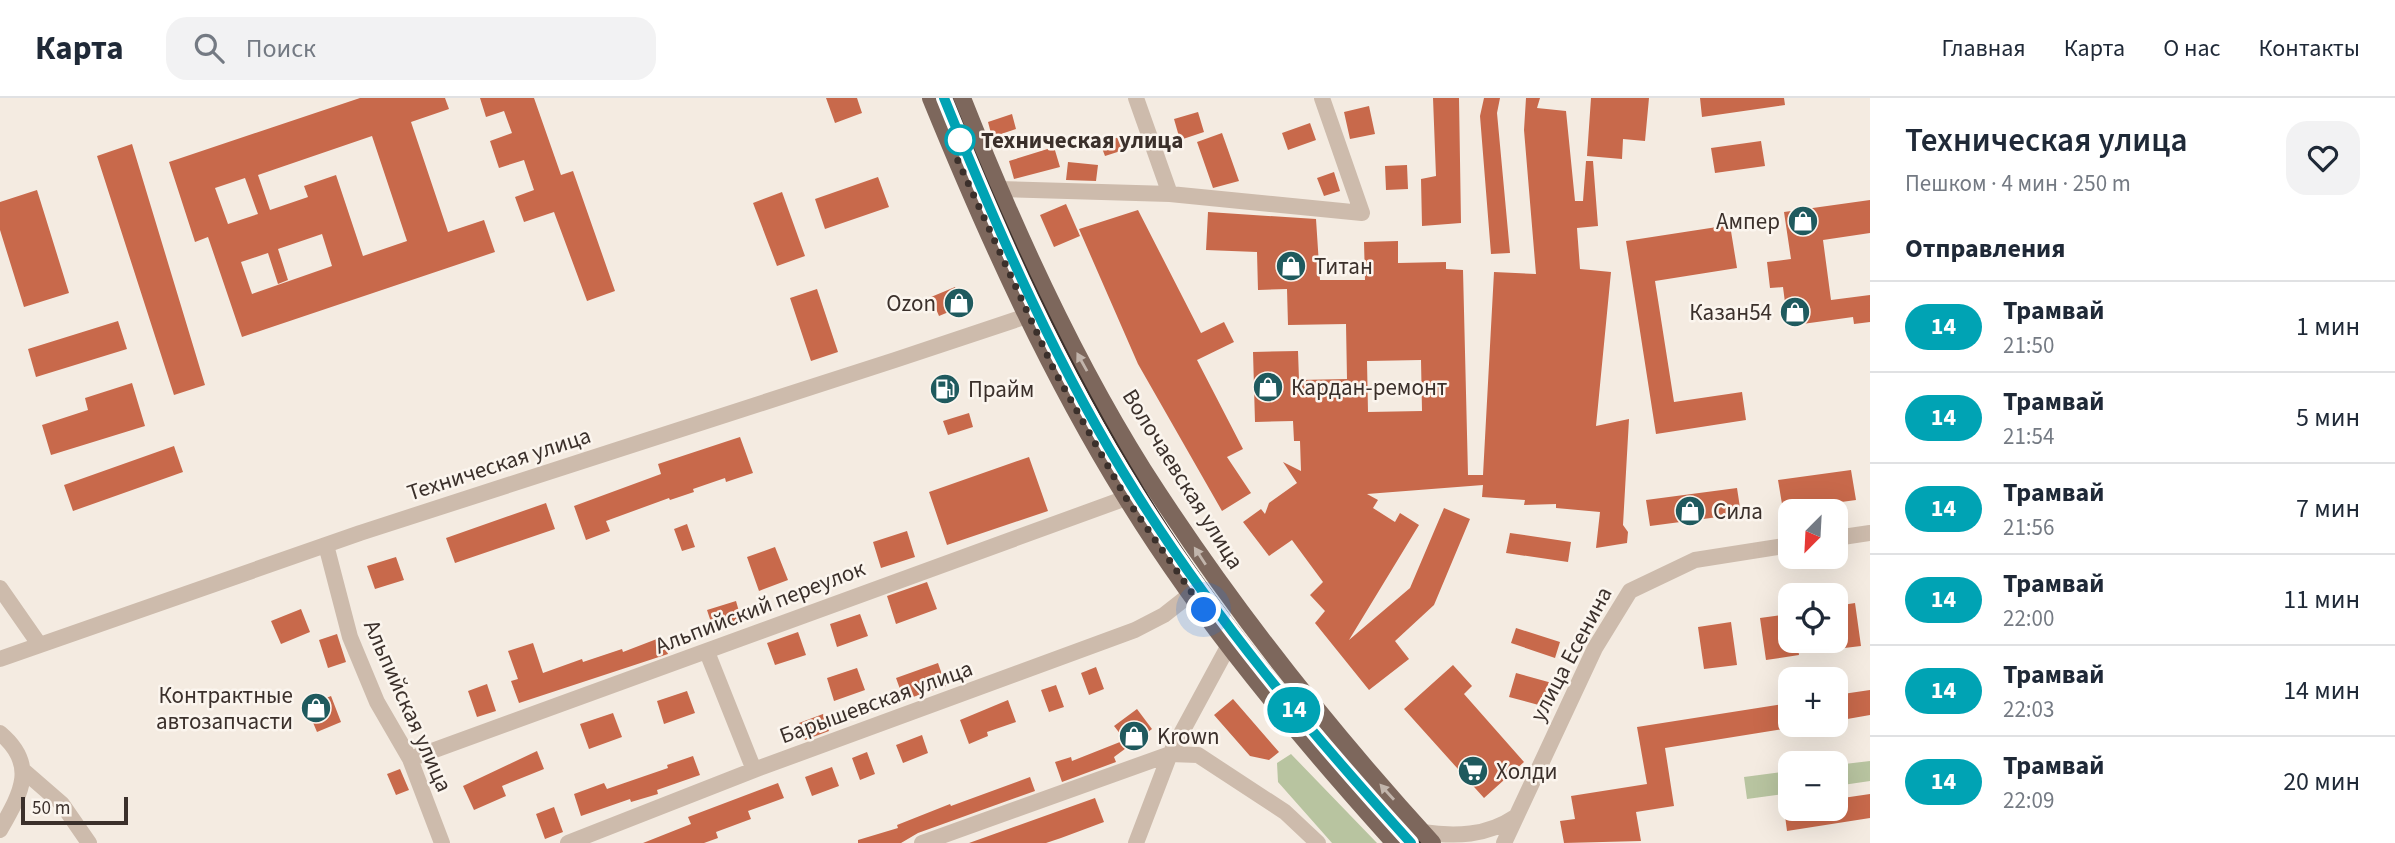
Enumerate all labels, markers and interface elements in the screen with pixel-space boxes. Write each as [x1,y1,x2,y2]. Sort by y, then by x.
search box [166,17,656,80]
text: Карта [35,25,124,72]
icon: search [190,29,228,67]
text: Поиск [246,30,316,67]
text: Главная [1941,31,2026,66]
text: Карта [2064,31,2125,66]
text: О нас [2163,31,2220,66]
text: Контакты [2258,31,2360,66]
text: Техническая улица [1905,117,2188,164]
button: heart [2286,121,2360,195]
place label: Техническая улица [981,124,1183,157]
marker: Техническая улица [945,125,975,155]
text: Пешком · 4 мин · 250 m [1905,167,2131,200]
shop icon: Ампер [1786,204,1820,238]
place label: Ампер [1716,205,1780,238]
text: Отправления [1905,230,2065,267]
shop icon: Титан [1274,249,1308,283]
place label: Титан [1314,250,1373,283]
shop icon: Ozon [942,286,976,320]
place label: Ozon [886,287,936,320]
text: Трамвай [2003,292,2104,329]
shop icon: Казан54 [1778,295,1812,329]
place label: Казан54 [1689,296,1772,329]
text: 1 мин [2296,308,2360,345]
text: 14 [1931,309,1956,344]
text: 21:50 [2003,329,2054,362]
one-way arrow [1076,352,1088,372]
shop icon: Кардан-ремонт [1251,370,1285,404]
place label: Кардан-ремонт [1291,371,1447,404]
fuel station icon: Прайм [928,372,962,406]
place label: Прайм [968,373,1034,406]
street label: Волочаевская улица [1114,382,1252,576]
text: Трамвай [2003,383,2104,420]
text: 5 мин [2296,399,2360,436]
text: 14 [1931,400,1956,435]
street label: Техническая улица [403,419,595,509]
text: 21:54 [2003,420,2054,453]
text: Трамвай [2003,474,2104,511]
text: 7 мин [2296,490,2360,527]
text: 14 [1931,491,1956,526]
shop icon: Сила [1673,494,1707,528]
place label: Сила [1713,495,1763,528]
north arrow [1778,499,1848,569]
map controls [1778,499,1848,821]
text: 21:56 [2003,511,2054,544]
one-way arrow [1194,547,1207,566]
street label: Альпийский переулок [650,551,870,662]
text: Трамвай [2003,565,2104,602]
street label: улица Есенина [1522,581,1620,727]
text: 11 мин [2283,581,2360,618]
text: 14 [1931,582,1956,617]
button: locate [1778,583,1848,653]
your location [1186,592,1221,627]
text: 22:00 [2003,602,2054,635]
street label: Альпийская улица [355,615,461,797]
street label: Барышевская улица [775,652,977,752]
text: Трамвай [2003,656,2104,693]
button: + [1778,667,1848,737]
text: 14 мин [2283,672,2360,709]
text: 14 [1931,673,1956,708]
place label: Контрактные автозапчасти [156,679,293,738]
line badge: 14 [1262,687,1326,733]
shop icon: Контрактные автозапчасти [299,691,333,725]
text: 14 [1281,692,1307,727]
text: 22:03 [2003,693,2054,726]
shop icon: Krown [1117,719,1151,753]
place label: Krown [1157,720,1220,753]
text: Трамвай [2003,747,2104,784]
button: − [1778,751,1848,821]
supermarket icon: Холди [1456,754,1490,788]
place label: Холди [1496,755,1558,788]
text: 20 мин [2283,763,2360,800]
text: 14 [1931,764,1956,799]
one-way arrow [1379,784,1395,801]
text: 22:09 [2003,784,2054,817]
scale bar [21,794,128,826]
text: 50 m [32,795,70,822]

